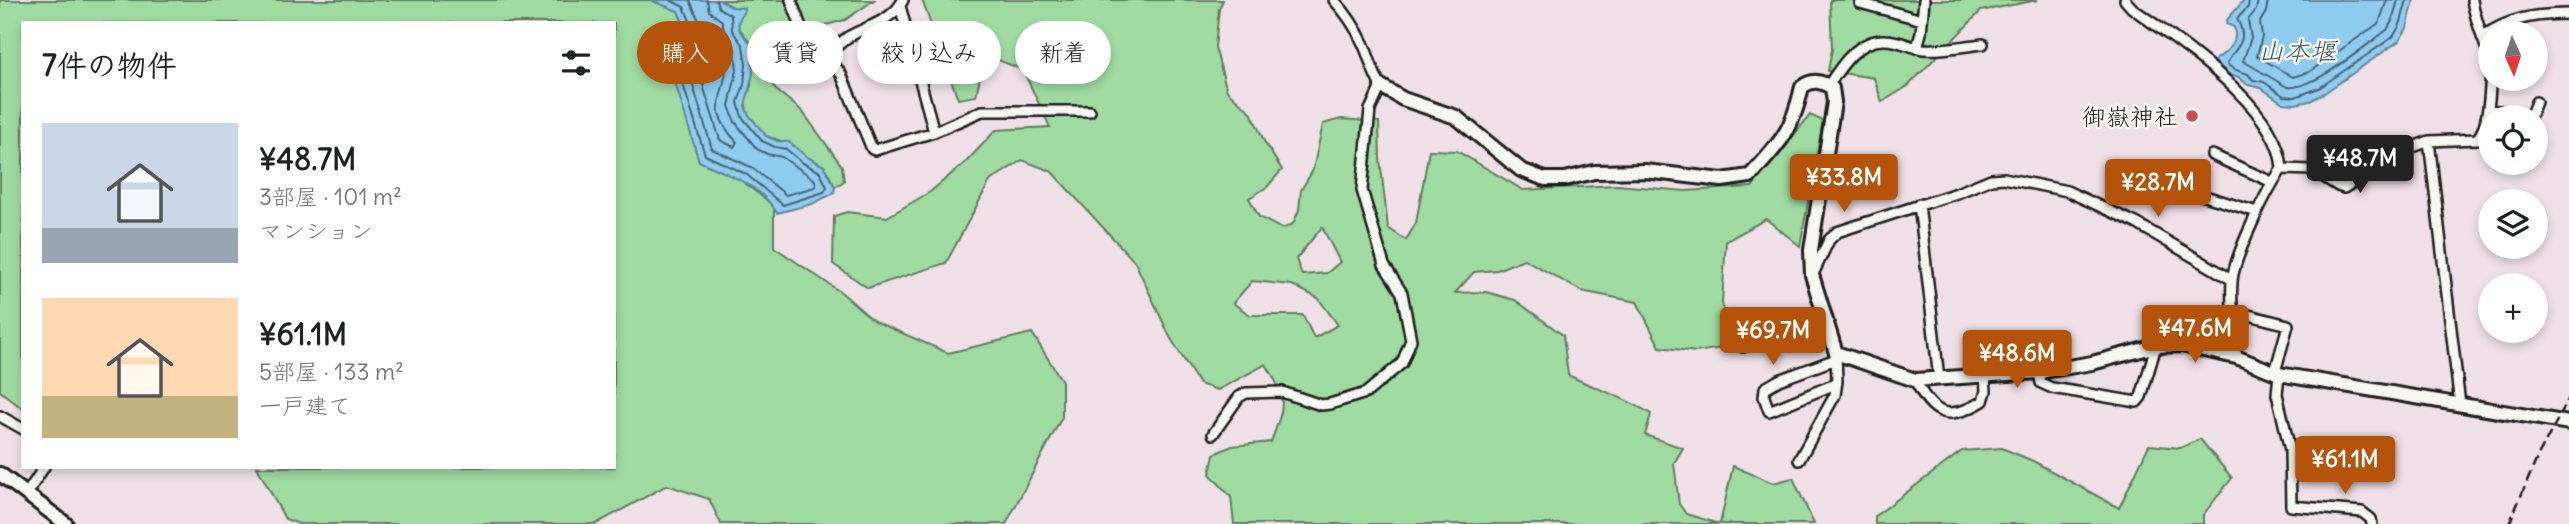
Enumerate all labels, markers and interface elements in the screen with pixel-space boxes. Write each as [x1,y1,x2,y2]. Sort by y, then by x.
chip: 購入 [637,21,733,84]
chip: 賃貸 [747,21,843,84]
chip: 絞り込み [857,21,1001,84]
chip: 新着 [1015,21,1111,84]
north arrow [2478,21,2548,91]
map controls [2478,21,2548,343]
water label: 山本堰 [2258,34,2339,67]
icon: filters [557,44,595,82]
text: 7件の物件 [42,46,177,84]
place label: 御嶽神社 [2082,101,2178,131]
button: locate [2478,105,2548,175]
marker: 御嶽神社 [2184,108,2200,124]
pin: ¥48.7M [2303,136,2417,195]
text: ¥48.7M [259,140,356,178]
text: ¥48.7M [2323,143,2397,172]
icon: home [98,151,182,235]
pin: ¥33.8M [1787,154,1901,214]
pin: ¥28.7M [2101,160,2215,219]
text: ¥33.8M [1806,162,1882,191]
text: ¥28.7M [2121,167,2195,196]
text: 3部屋 · 101 m² [259,182,402,211]
button: layers [2478,189,2548,259]
text: マンション [259,216,373,245]
button: + [2478,273,2548,343]
pin: ¥47.6M [2138,306,2252,365]
pin: ¥69.7M [1716,308,1830,367]
text: ¥47.6M [2158,313,2232,342]
text: ¥61.1M [259,315,347,353]
text: ¥69.7M [1736,315,1810,344]
icon: home [98,326,182,410]
pin: ¥48.6M [1960,330,2074,390]
text: ¥48.6M [1979,338,2055,367]
text: 5部屋 · 133 m² [259,357,404,386]
text: 一戸建て [259,391,351,420]
pin: ¥61.1M [2288,436,2402,496]
text: ¥61.1M [2311,444,2379,473]

